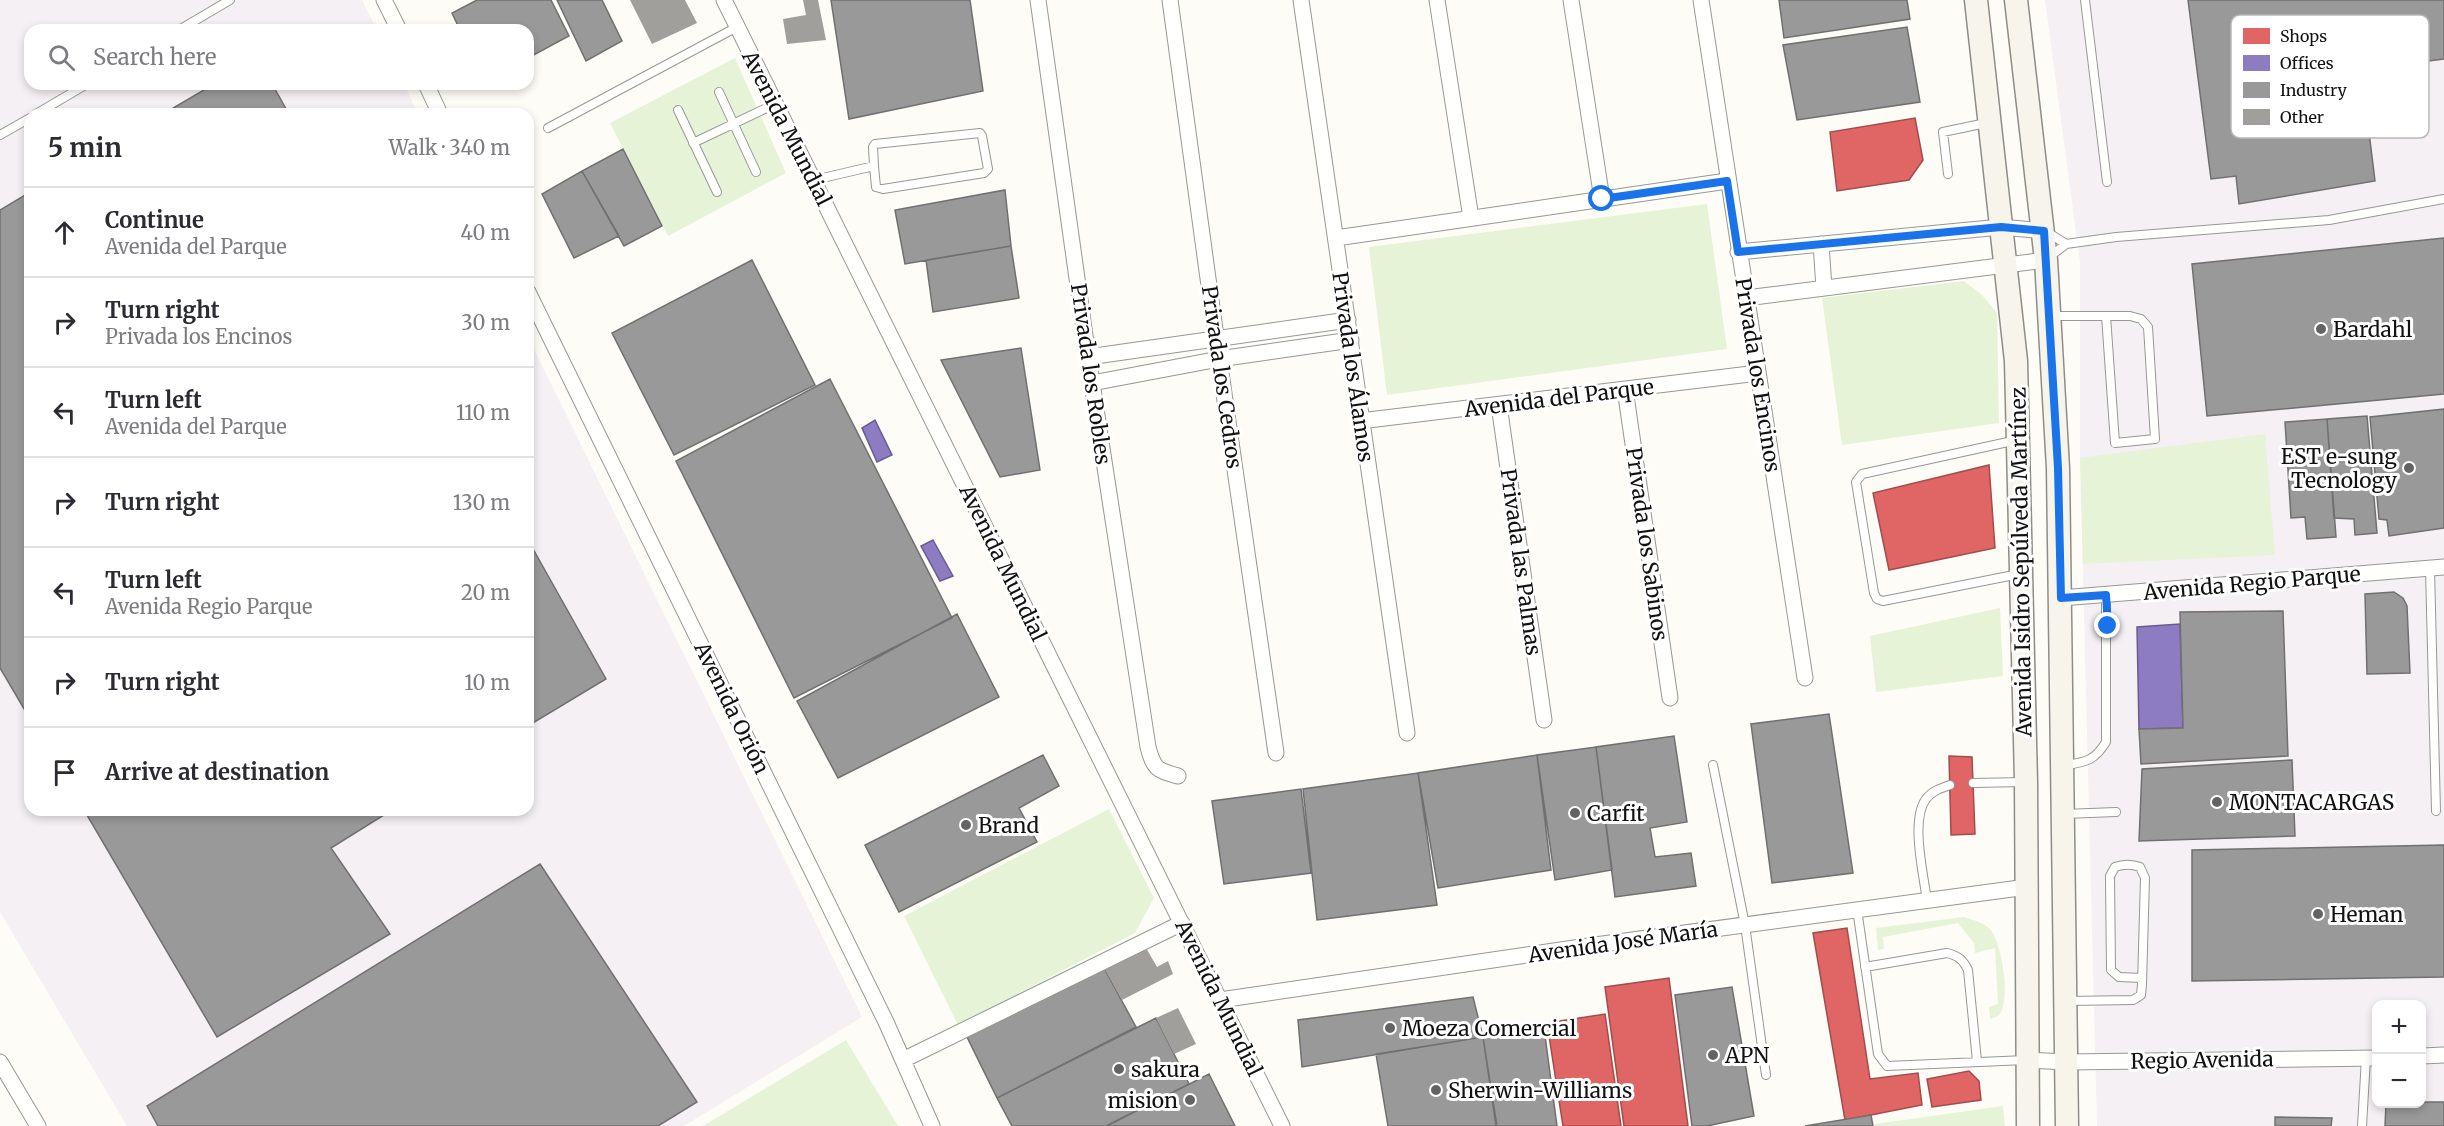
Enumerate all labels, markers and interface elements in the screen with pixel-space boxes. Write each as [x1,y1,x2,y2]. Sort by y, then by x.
legend [2231,15,2429,138]
search box [24,24,534,90]
text: Shops [2280,26,2327,46]
icon: search [45,41,78,74]
text: Search here [93,43,216,71]
street label: Avenida Mundial [736,45,838,211]
text: Offices [2280,53,2334,73]
text: Industry [2280,80,2348,100]
text: Other [2280,107,2324,127]
text: 5 min [48,131,122,164]
text: Walk · 340 m [389,135,510,160]
route start [1588,185,1614,211]
text: Continue [105,206,204,234]
icon: ahead [48,216,81,249]
text: 40 m [460,220,510,245]
text: Avenida del Parque [105,234,287,259]
street label: Privada los Álamos [1326,270,1381,464]
street label: Privada los Encinos [1729,276,1787,474]
street label: Privada los Robles [1065,282,1117,466]
street label: Privada los Cedros [1196,284,1248,470]
text: Turn right [105,296,219,324]
icon: right [48,306,81,339]
text: 30 m [461,310,510,335]
place label: Bardahl [2333,316,2413,343]
marker: Bardahl [2314,322,2328,336]
text: Privada los Encinos [105,324,292,349]
street label: Avenida del Parque [1462,373,1655,423]
text: Turn left [105,386,202,414]
street label: Avenida Isidro Sepúlveda Martínez [2004,387,2038,738]
icon: left [48,396,81,429]
text: 110 m [456,400,510,425]
text: Avenida del Parque [105,414,287,439]
place label: EST e-sung Tecnology [2281,443,2398,494]
street label: Privada los Sabinos [1620,445,1674,643]
marker: EST e-sung Tecnology [2402,461,2416,475]
street label: Privada las Palmas [1495,467,1547,657]
street label: Avenida Mundial [953,480,1053,646]
icon: right [48,486,81,519]
text: Turn right [105,488,219,516]
text: 130 m [453,490,510,515]
street label: Avenida Regio Parque [2141,560,2362,606]
text: Turn left [105,566,202,594]
icon: left [48,576,81,609]
text: 20 m [461,580,510,605]
text: Avenida Regio Parque [105,594,313,619]
route end [2094,612,2120,638]
street label: Avenida Orión [688,637,776,778]
icon: right [48,666,81,699]
text: Turn right [105,668,219,696]
text: 10 m [464,670,510,695]
icon: arrive [48,756,81,789]
text: Arrive at destination [105,758,329,786]
place label: MONTACARGAS [2229,789,2394,816]
marker: MONTACARGAS [2210,795,2224,809]
place label: Carfit [1587,800,1645,827]
marker: Carfit [1568,806,1582,820]
place label: Brand [978,812,1039,839]
marker: Brand [959,818,973,832]
place label: Heman [2330,901,2404,928]
marker: Heman [2311,907,2325,921]
street label: Avenida Mundial [1169,915,1269,1081]
street label: Avenida José María [1525,915,1720,969]
map controls [2372,1000,2426,1108]
button: + [2372,1000,2426,1054]
place label: Moeza Comercial [1402,1015,1577,1042]
marker: Moeza Comercial [1383,1021,1397,1035]
place label: APN [1724,1042,1769,1069]
street label: Regio Avenida [2130,1045,2274,1075]
marker: APN [1706,1048,1720,1062]
button: − [2372,1054,2426,1108]
place label: sakura [1131,1056,1200,1083]
marker: sakura [1112,1062,1126,1076]
place label: Sherwin-Williams [1448,1077,1632,1104]
marker: Sherwin-Williams [1429,1083,1443,1097]
place label: mision [1107,1087,1178,1114]
marker: mision [1183,1093,1197,1107]

